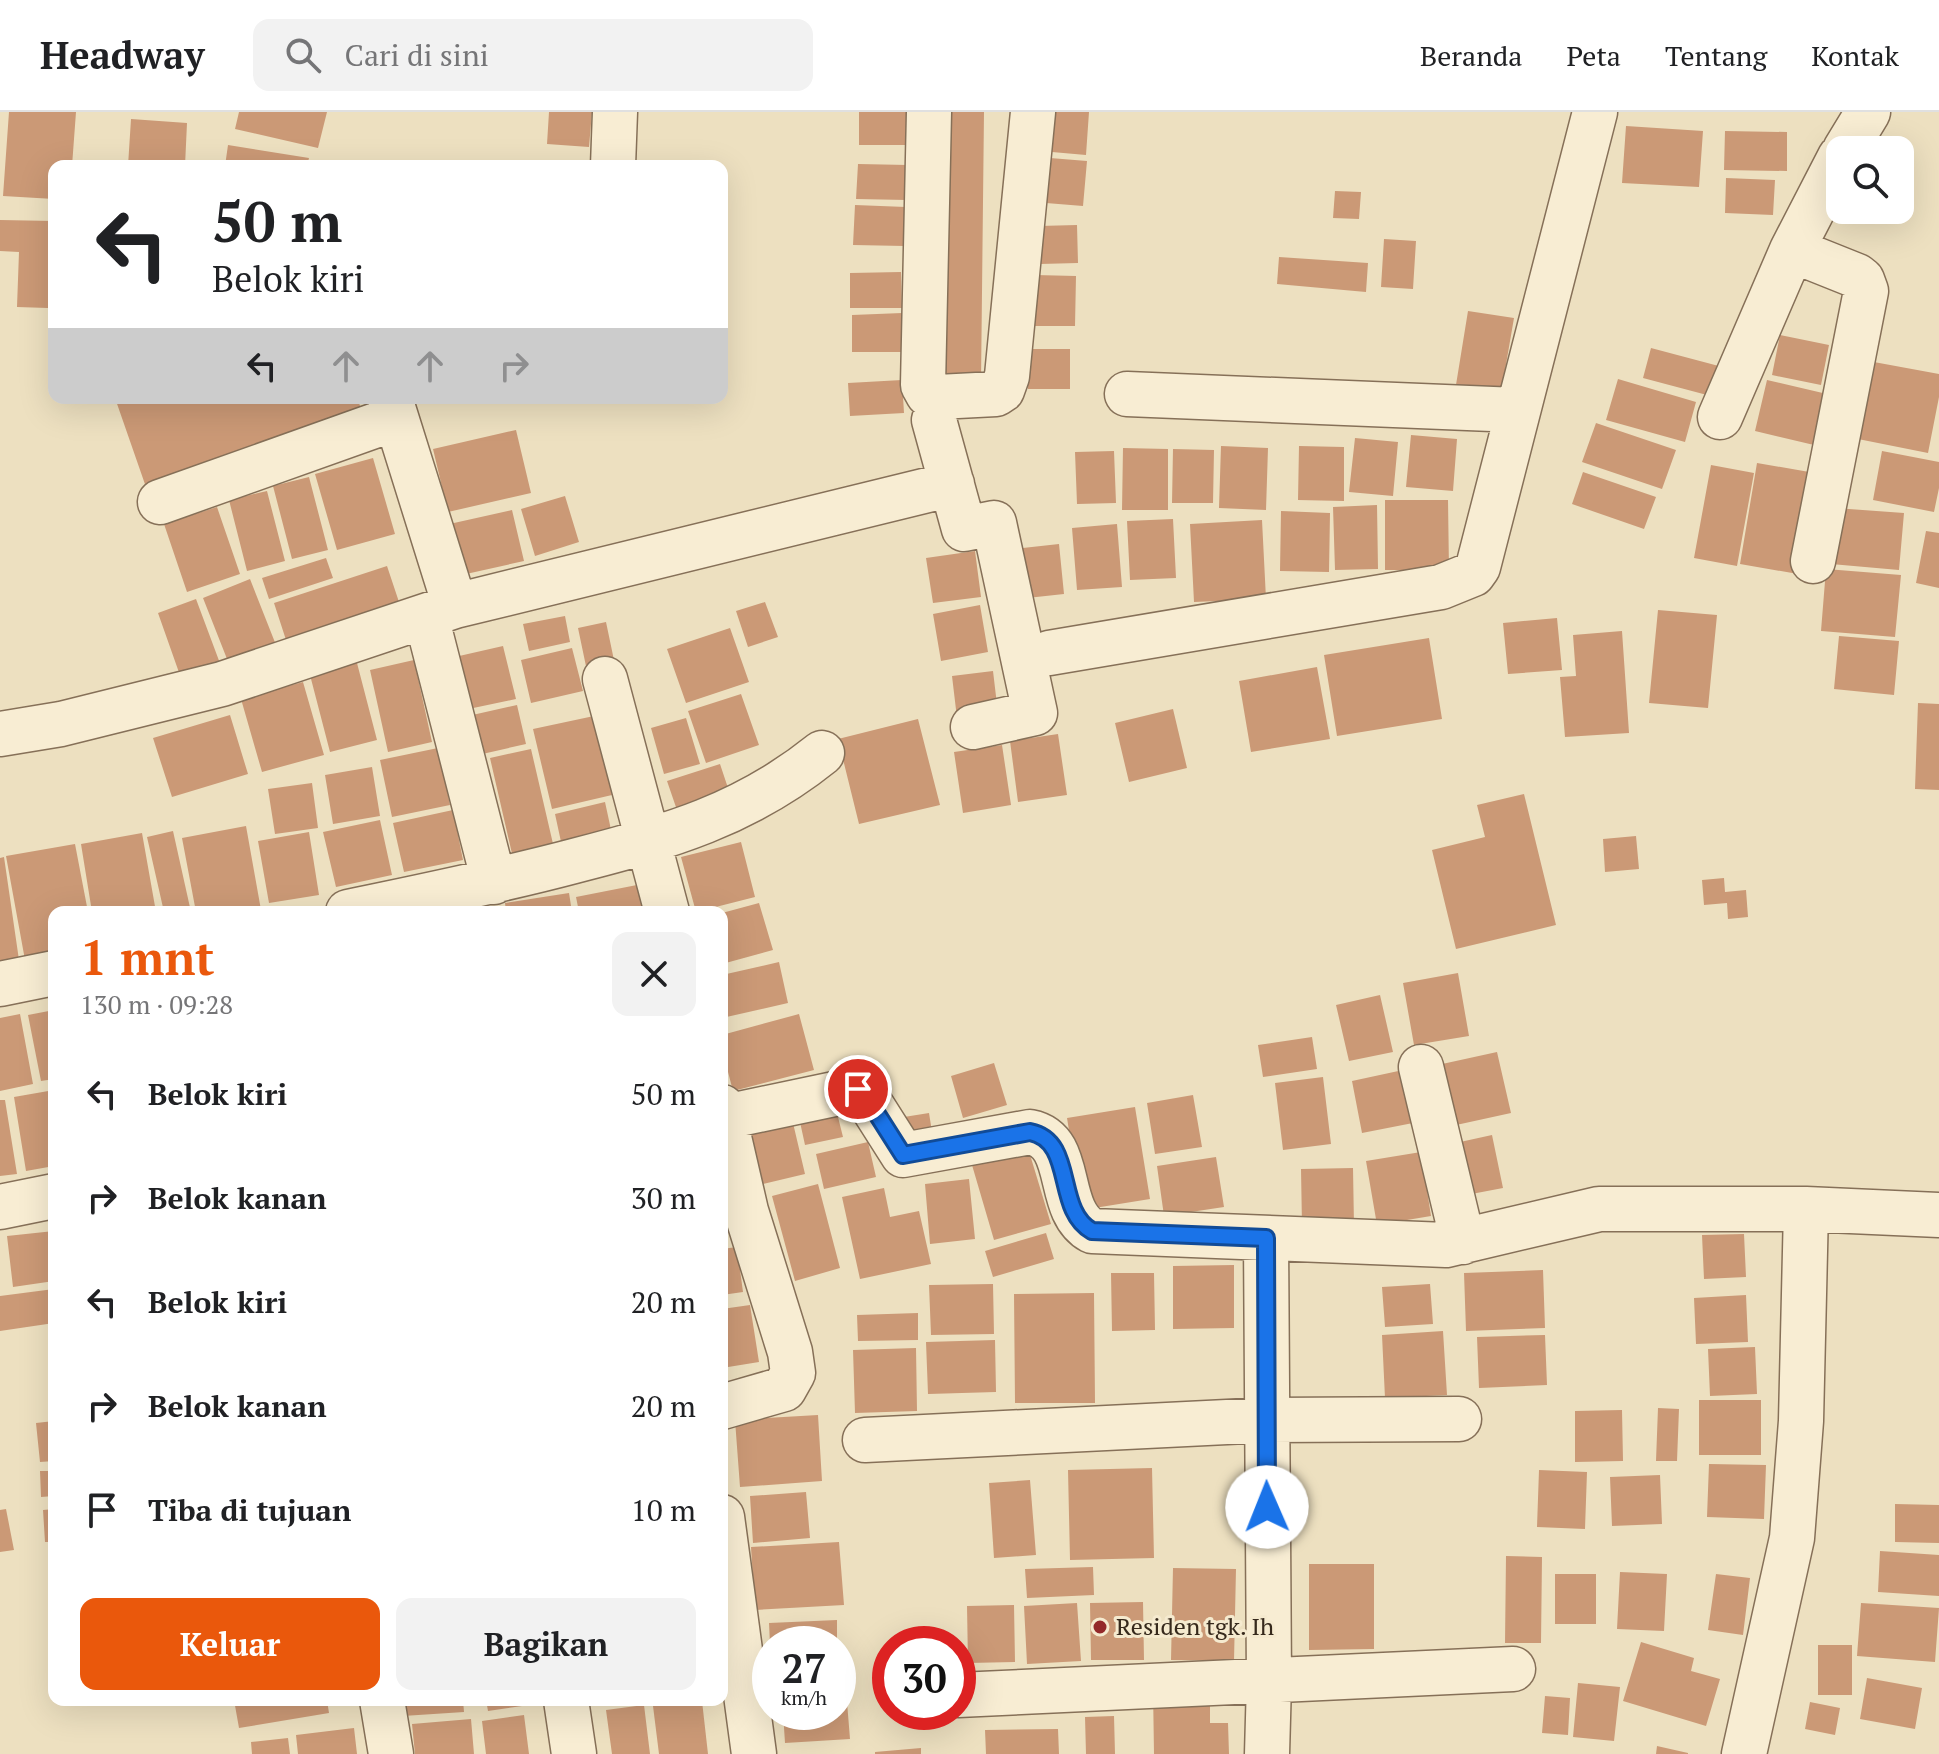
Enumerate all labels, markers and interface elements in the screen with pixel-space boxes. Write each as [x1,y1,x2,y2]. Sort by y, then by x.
search box [253,19,813,91]
text: Headway [40,30,205,80]
icon: search [281,33,325,77]
text: Cari di sini [345,35,489,75]
text: Beranda [1420,37,1523,74]
text: Peta [1567,37,1621,74]
text: Tentang [1665,37,1767,74]
text: Kontak [1811,37,1899,74]
map controls [1826,136,1914,224]
button: search [1826,136,1914,224]
text: 50 m [212,184,342,258]
icon: left [80,192,184,296]
text: Belok kiri [212,255,364,302]
icon: left [240,344,284,388]
icon: ahead [324,344,368,388]
icon: ahead [408,344,452,388]
icon: right [492,344,536,388]
text: 1 mnt [80,925,215,989]
button: close [612,932,696,1016]
text: 130 m · 09:28 [80,987,233,1021]
pin [824,1055,892,1123]
icon: arrive [836,1067,880,1111]
icon: left [80,1072,124,1116]
text: Belok kiri [148,1074,287,1114]
text: 50 m [631,1074,696,1114]
icon: right [80,1176,124,1220]
text: Belok kanan [148,1178,327,1218]
text: 30 m [631,1178,696,1218]
icon: left [80,1280,124,1324]
text: Belok kiri [148,1282,287,1322]
text: 20 m [631,1282,696,1322]
icon: right [80,1384,124,1428]
text: Belok kanan [148,1386,327,1426]
text: 20 m [631,1386,696,1426]
position arrow [1225,1465,1309,1549]
icon: arrive [80,1488,124,1532]
text: Tiba di tujuan [148,1490,351,1530]
text: 10 m [631,1490,696,1530]
button: Keluar [80,1598,380,1690]
button: Bagikan [396,1598,696,1690]
place label: Residen tgk. Ih [1116,1610,1274,1642]
marker: Residen tgk. Ih [1091,1618,1109,1636]
speed limit sign: 30 [872,1626,976,1730]
text: 27 [781,1641,827,1694]
text: km/h [781,1684,827,1711]

